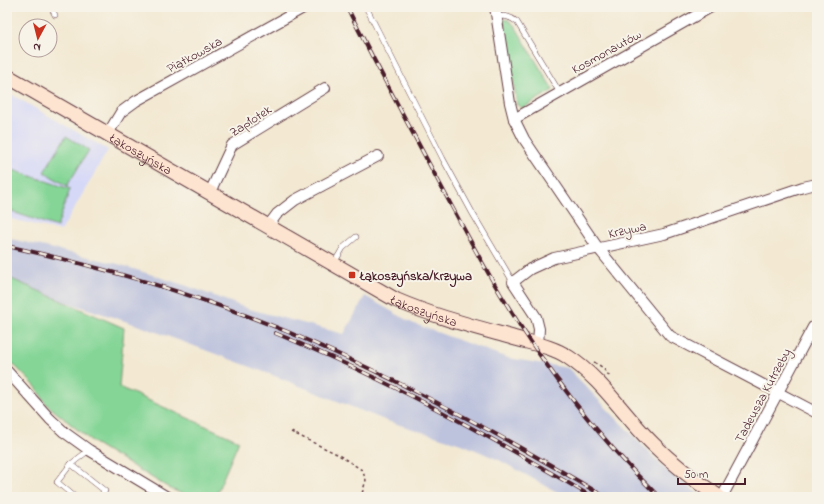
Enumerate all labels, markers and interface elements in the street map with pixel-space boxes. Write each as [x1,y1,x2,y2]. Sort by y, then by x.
north arrow [18,18,58,58]
street label: Kosmonautów [568,25,645,79]
street label: Piątkowska [164,32,226,78]
text: N [32,39,42,55]
street label: Zapłotek [226,100,276,142]
street label: Łąkoszyńska [105,129,175,180]
street label: Krzywa [606,217,648,245]
place label: Łąkoszyńska/Krzywa [359,267,472,288]
marker: Łąkoszyńska/Krzywa [347,270,357,280]
street label: Łąkoszyńska [386,290,459,332]
street label: Tadeusza Kutrzeby [730,345,797,447]
scale bar [678,460,745,486]
text: 50 m [684,466,708,484]

